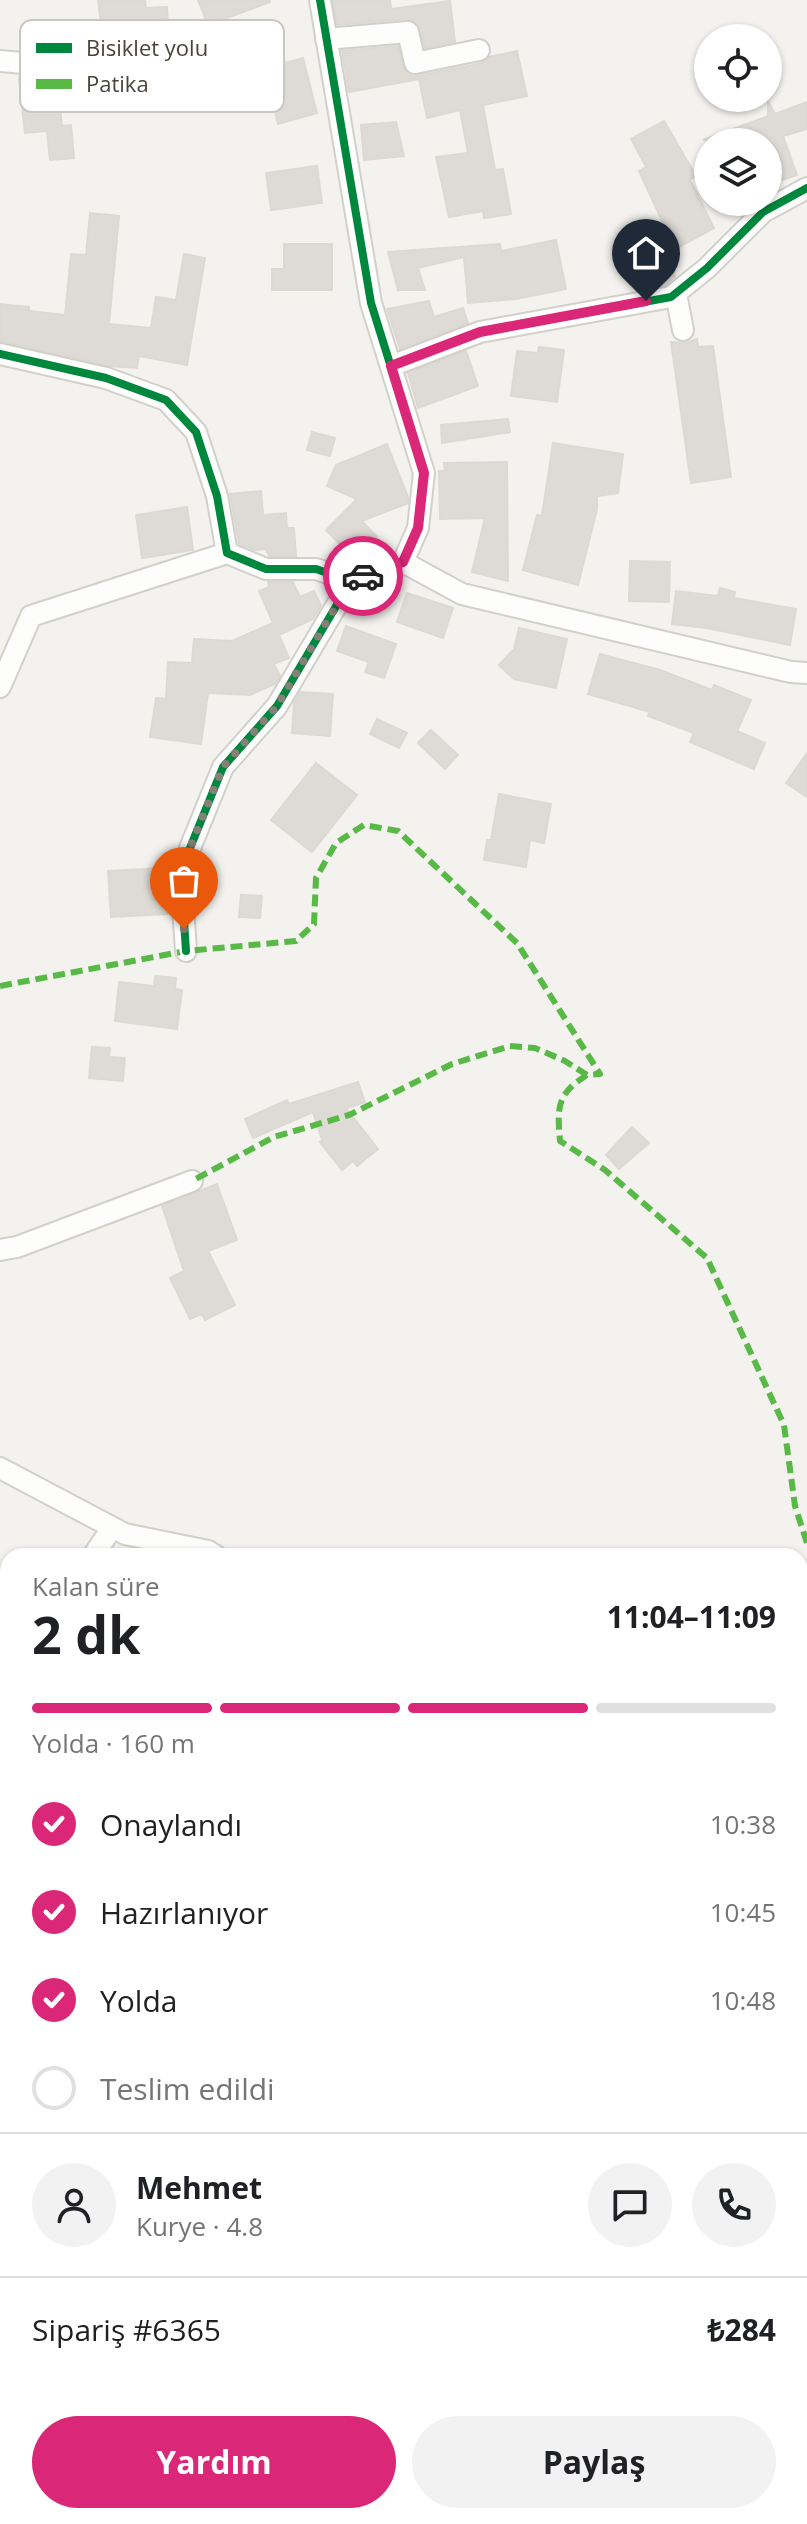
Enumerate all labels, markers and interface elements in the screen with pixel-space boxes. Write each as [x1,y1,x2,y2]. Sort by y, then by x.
legend [20,20,284,112]
map controls [694,24,782,216]
button: locate [694,24,782,112]
text: Bisiklet yolu [86,32,208,62]
text: Patika [86,68,149,98]
button: layers [694,128,782,216]
pin [612,219,680,301]
icon: home [624,231,668,275]
courier [323,536,403,616]
icon: car [341,554,385,598]
pin [150,847,218,929]
icon: bag [162,859,206,903]
text: Kalan süre [32,1568,160,1604]
text: 11:04–11:09 [607,1596,776,1637]
text: 2 dk [32,1598,140,1669]
text: Yolda · 160 m [32,1725,195,1761]
icon: check [32,1802,76,1846]
text: Onaylandı [100,1804,242,1845]
text: 10:38 [710,1806,776,1842]
icon: check [32,1890,76,1934]
text: Hazırlanıyor [100,1892,268,1933]
text: 10:45 [710,1894,776,1930]
icon: check [32,1978,76,2022]
text: Yolda [100,1980,177,2021]
text: 10:48 [710,1982,776,2018]
text: Teslim edildi [100,2068,275,2109]
button: person [32,2163,116,2247]
button: chat [588,2163,672,2247]
button: phone [692,2163,776,2247]
text: Mehmet [136,2167,262,2208]
text: Kurye · 4.8 [136,2208,263,2244]
text: Sipariş #6365 [32,2309,221,2350]
text: ₺284 [707,2309,776,2350]
button: Yardım [32,2416,396,2508]
button: Paylaş [412,2416,776,2508]

